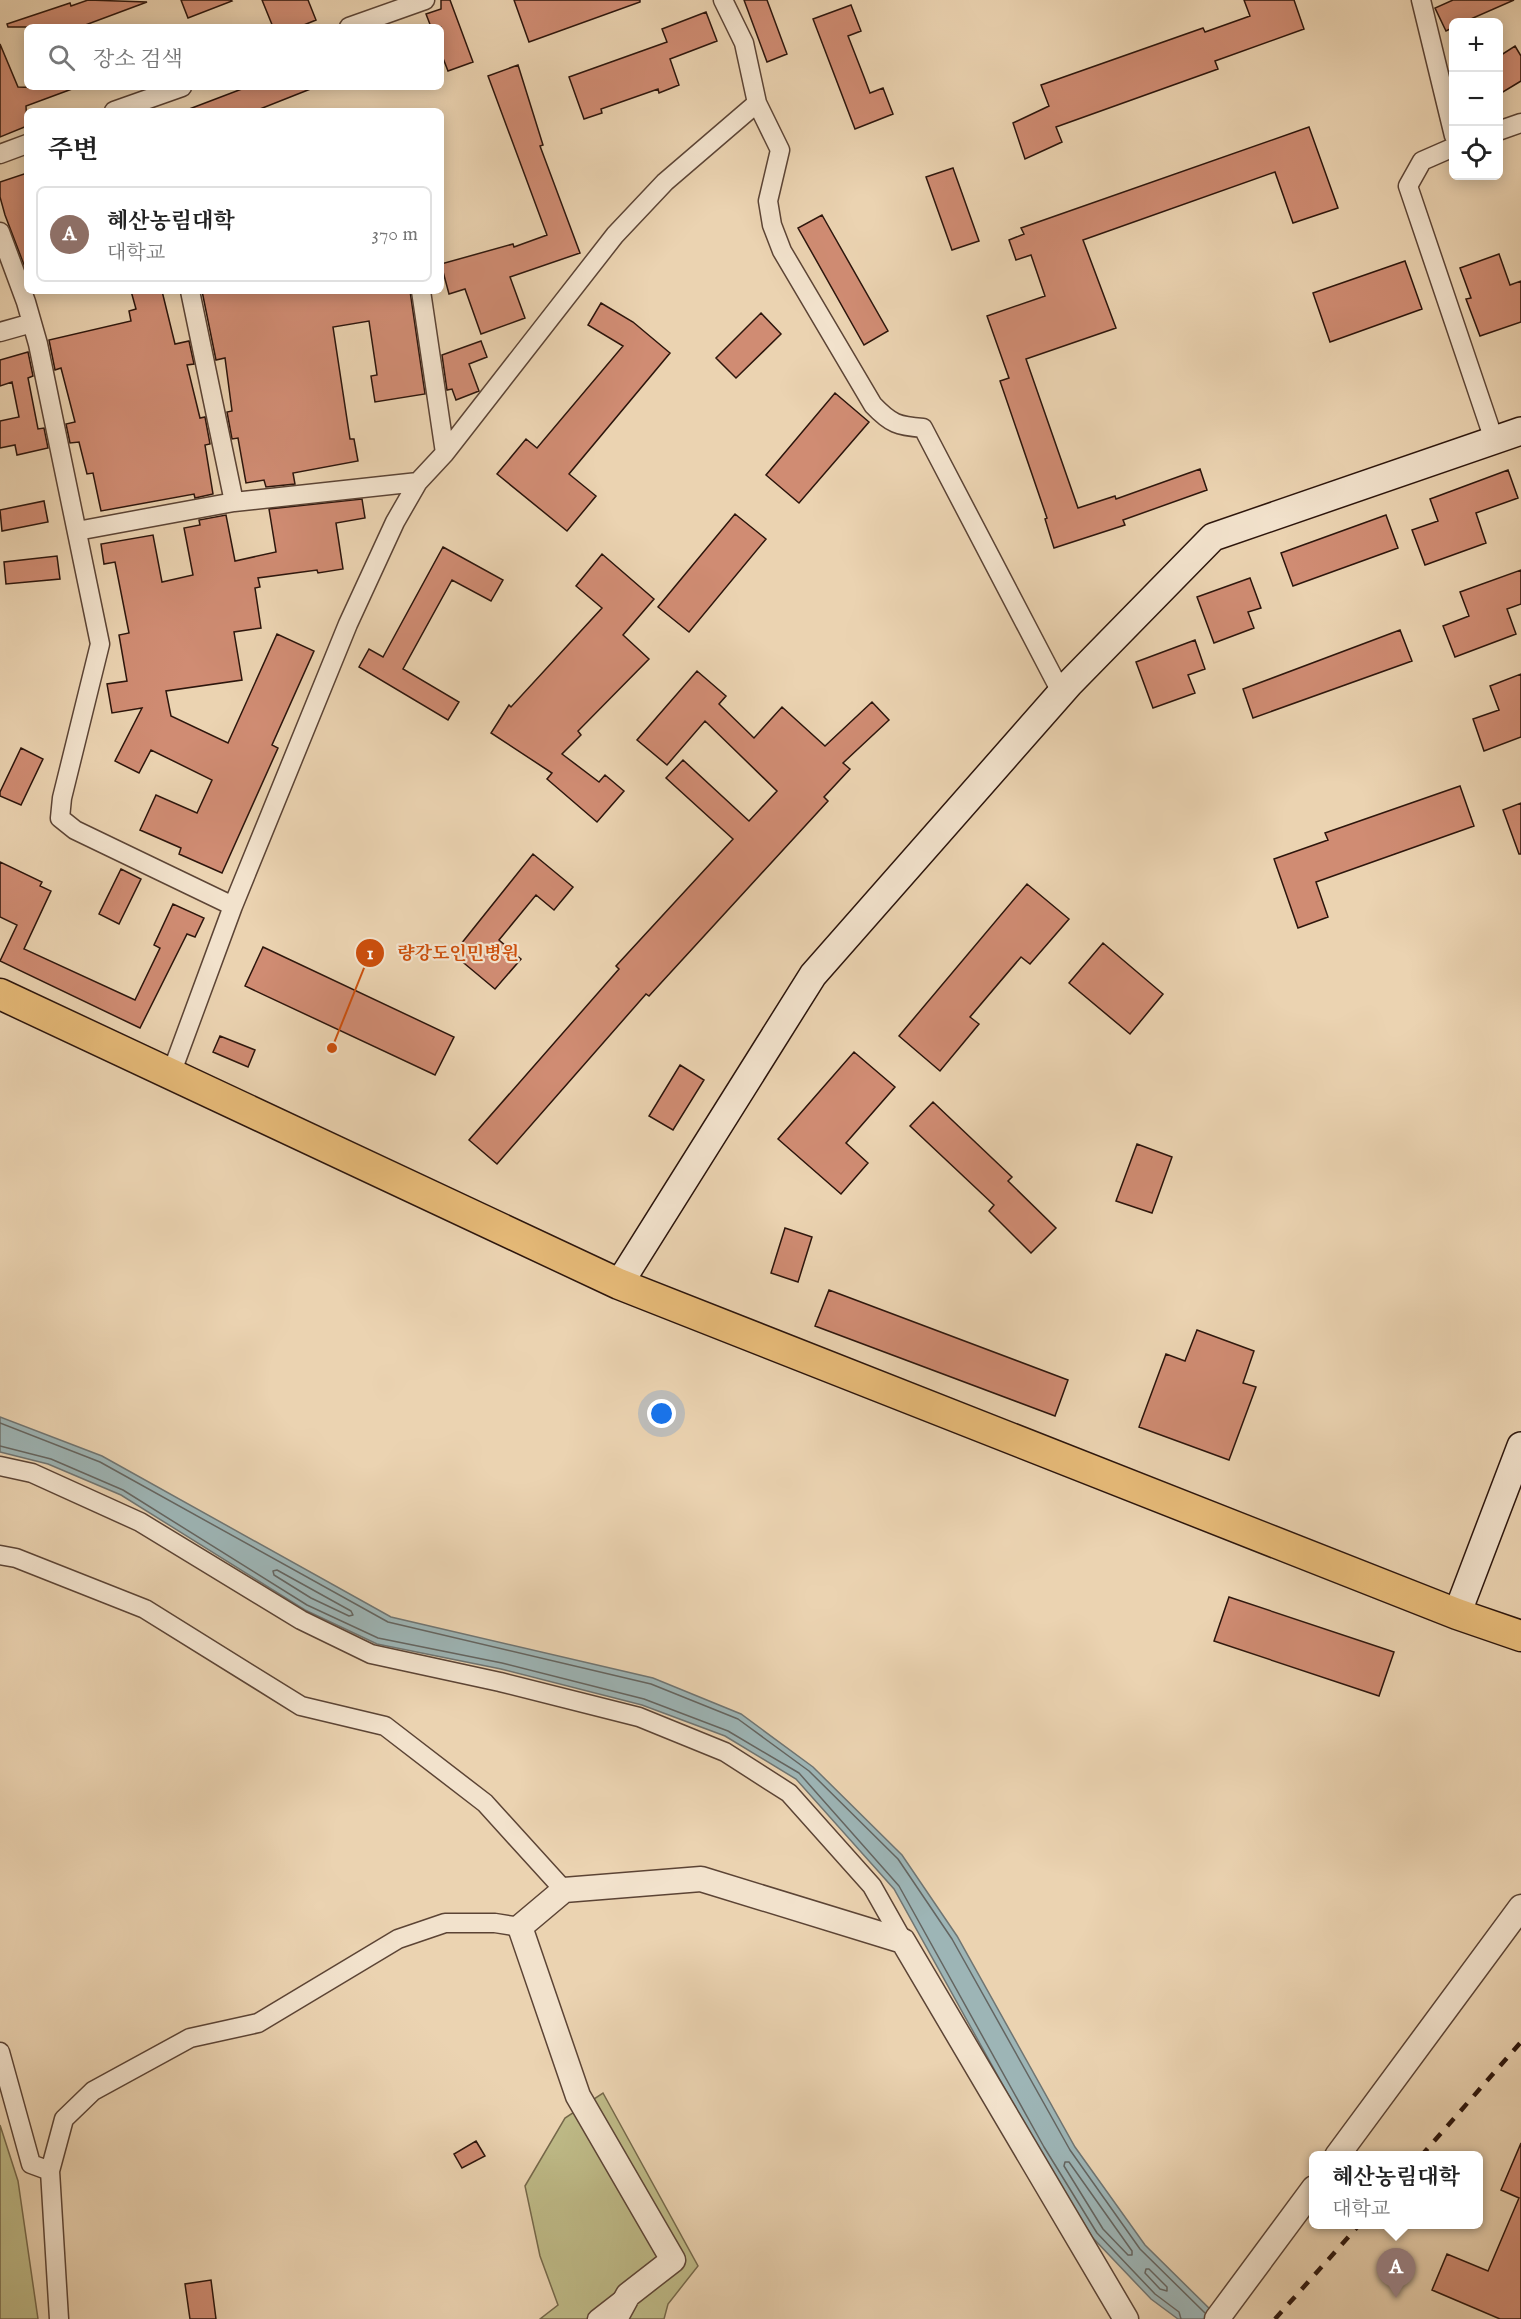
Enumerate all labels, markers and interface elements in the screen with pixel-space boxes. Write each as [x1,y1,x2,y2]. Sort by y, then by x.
map controls [1449,18,1503,180]
button: + [1449,18,1503,72]
search box [24,24,444,90]
icon: search [45,41,78,74]
text: 장소 검색 [93,46,183,74]
button: − [1449,72,1503,126]
button: locate [1449,126,1503,180]
text: 주변 [48,134,98,167]
text: 혜산농림대학 [107,208,235,236]
text: A [63,222,76,247]
text: 370 m [372,222,418,247]
text: 대학교 [107,241,165,266]
callout: 량강도인민병원 [355,935,531,971]
text: 1 [367,943,374,966]
text: 량강도인민병원 [397,943,519,966]
your location [647,1399,676,1428]
popup [1309,2151,1483,2229]
text: 혜산농림대학 [1332,2164,1460,2192]
text: 대학교 [1332,2197,1390,2222]
pin: A [1376,2248,1416,2298]

